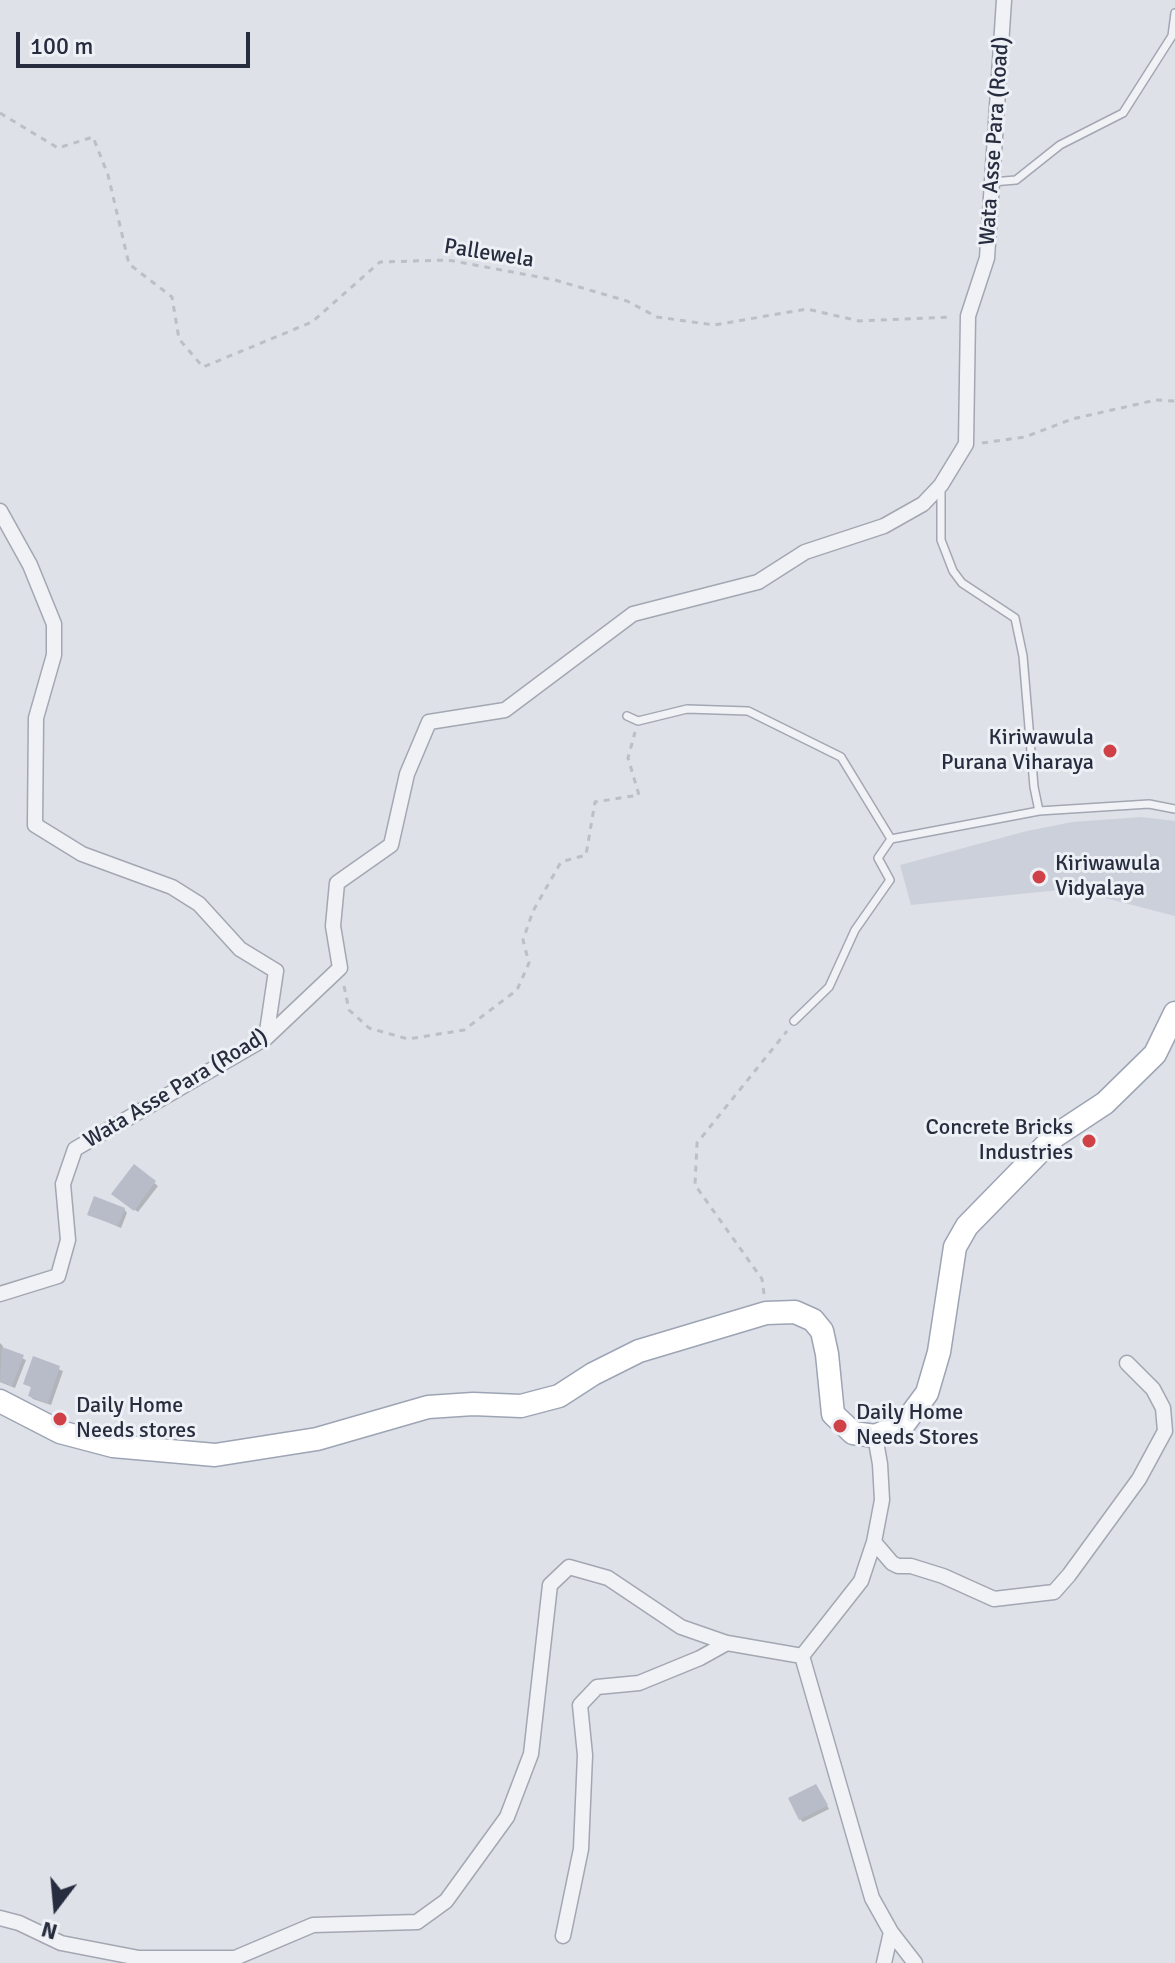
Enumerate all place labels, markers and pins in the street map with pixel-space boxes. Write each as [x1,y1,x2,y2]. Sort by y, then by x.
place label: Kiriwawula Purana Viharaya [941,725,1094,776]
marker: Kiriwawula Purana Viharaya [1101,742,1119,760]
place label: Kiriwawula Vidyalaya [1055,851,1160,902]
marker: Kiriwawula Vidyalaya [1030,868,1048,886]
place label: Concrete Bricks Industries [926,1115,1073,1166]
marker: Concrete Bricks Industries [1080,1132,1098,1150]
place label: Daily Home Needs stores [76,1393,196,1444]
place label: Daily Home Needs Stores [856,1400,979,1452]
marker: Daily Home Needs stores [51,1410,69,1428]
marker: Daily Home Needs Stores [831,1417,849,1435]

